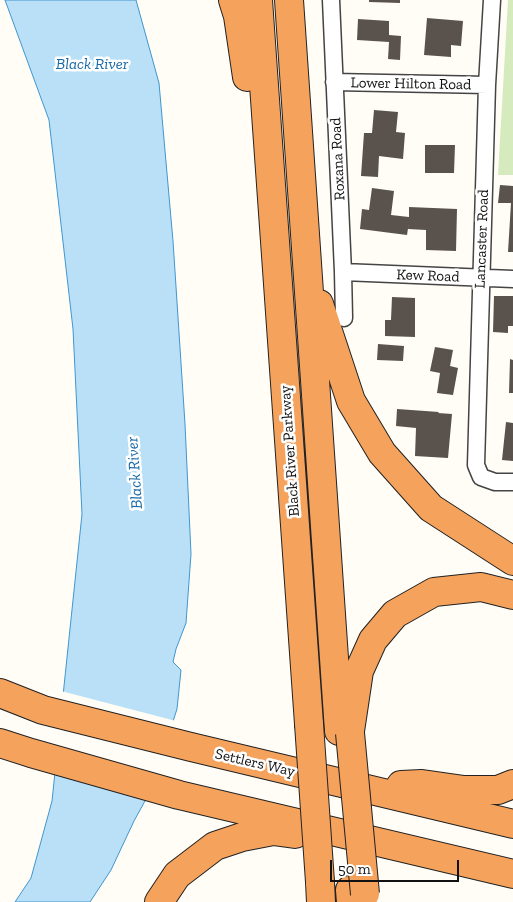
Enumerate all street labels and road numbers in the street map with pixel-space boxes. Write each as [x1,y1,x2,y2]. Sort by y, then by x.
street label: Lower Hilton Road [350,74,472,94]
street label: Roxana Road [327,117,349,201]
street label: Lancaster Road [471,189,493,289]
street label: Kew Road [396,266,460,286]
street label: Black River Parkway [276,385,304,517]
street label: Settlers Way [213,745,297,781]

